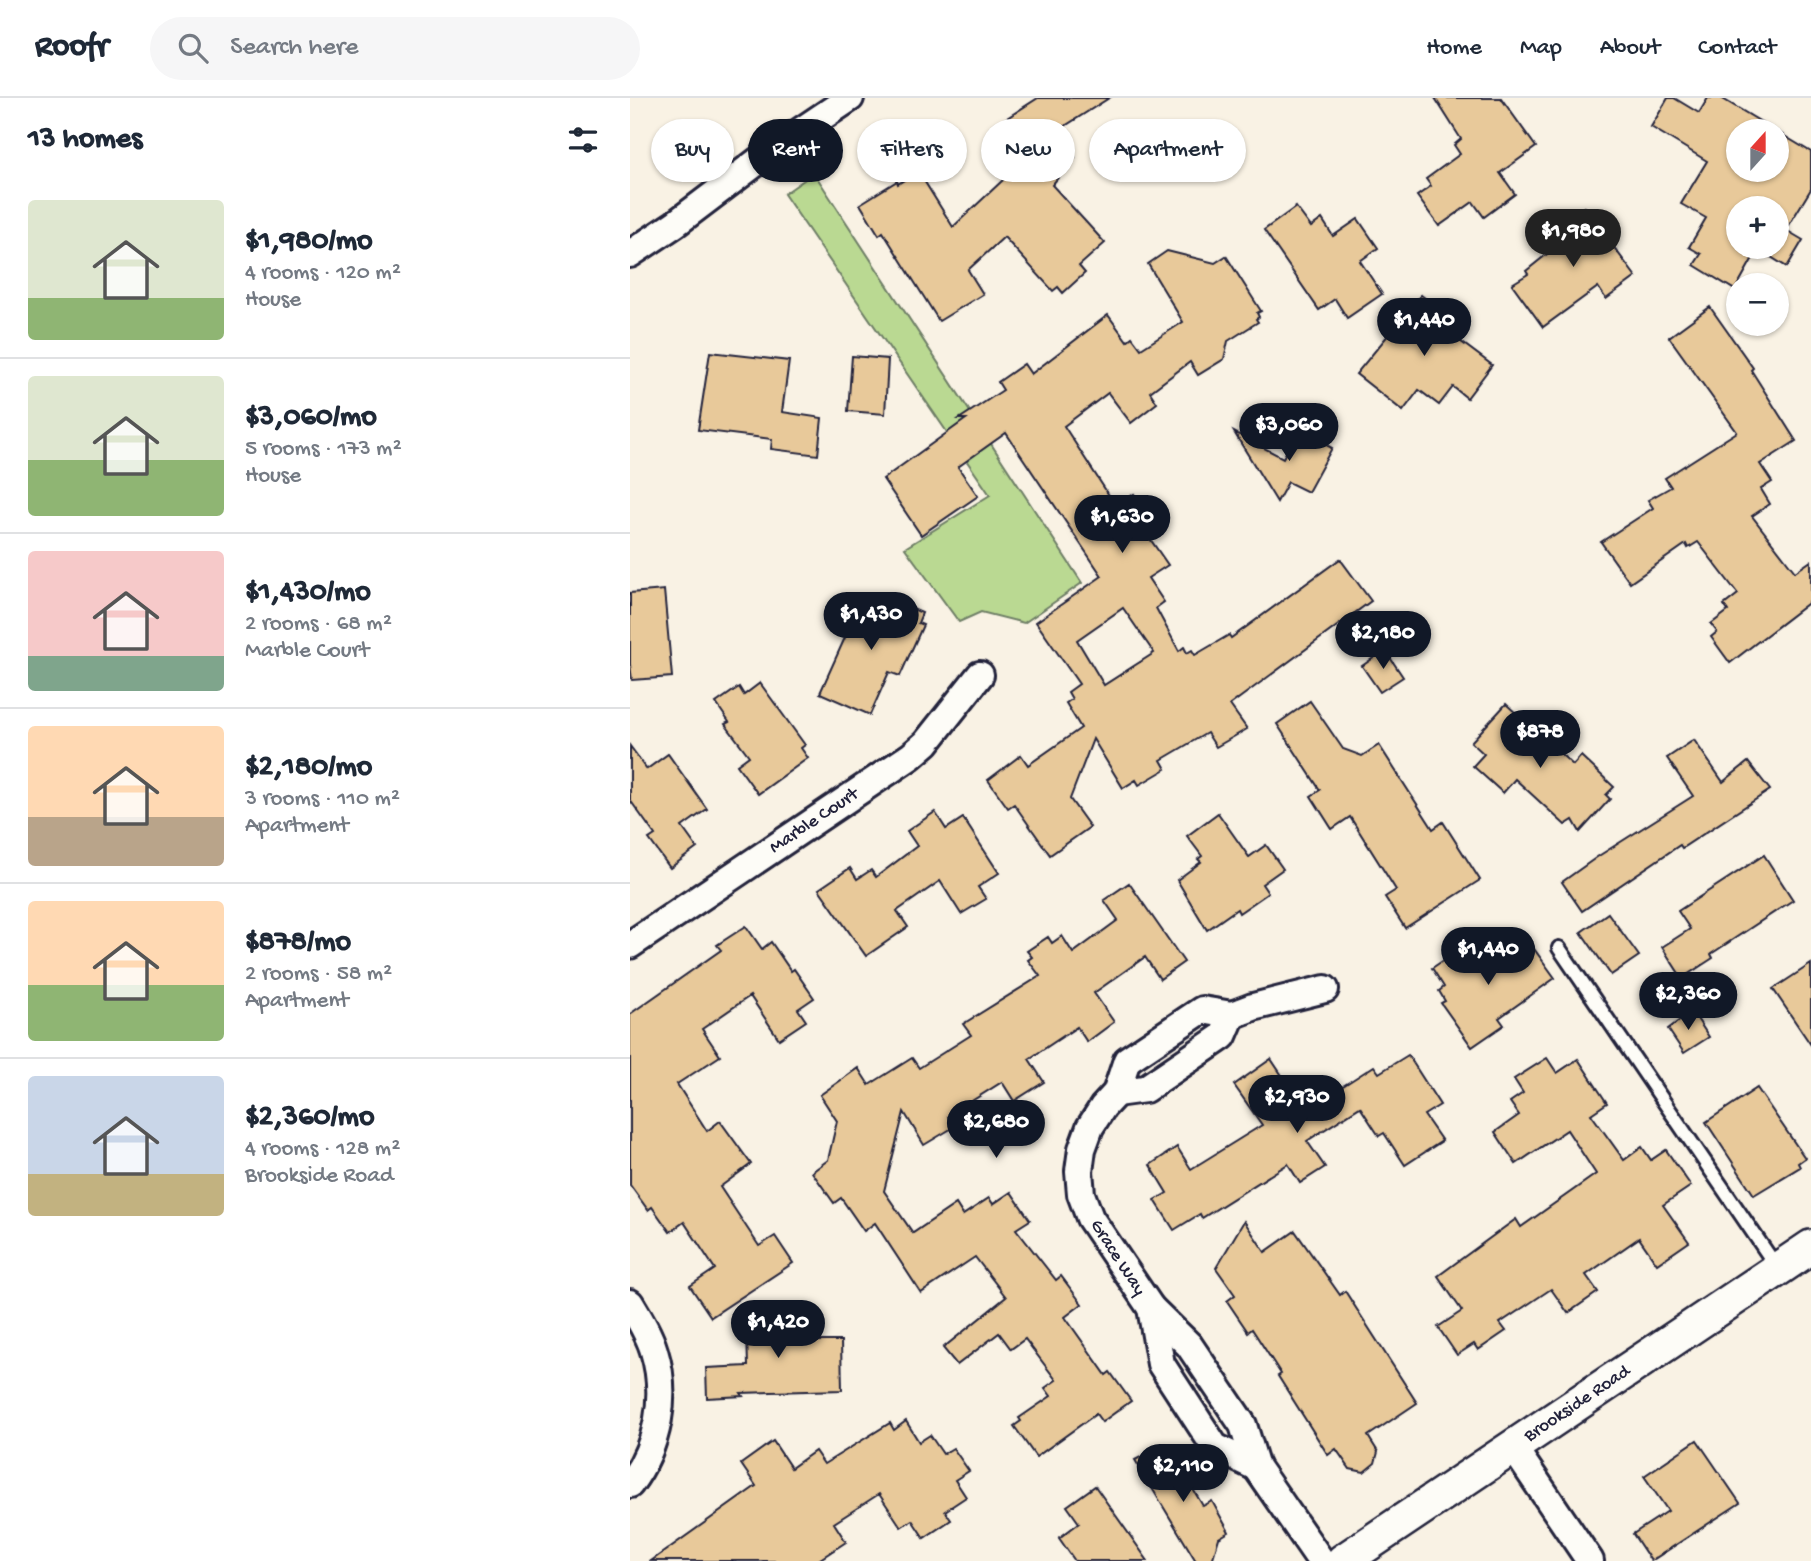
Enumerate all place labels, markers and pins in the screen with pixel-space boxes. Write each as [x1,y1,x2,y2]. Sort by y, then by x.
pin: $1,980 [1516,209,1630,269]
pin: $1,440 [1367,299,1481,358]
pin: $3,060 [1232,404,1346,463]
pin: $1,630 [1065,496,1179,555]
pin: $1,430 [814,592,928,652]
pin: $2,180 [1326,612,1440,671]
pin: $878 [1499,710,1581,770]
pin: $1,440 [1431,928,1545,987]
pin: $2,360 [1631,972,1745,1032]
pin: $2,930 [1240,1076,1354,1135]
pin: $2,680 [939,1100,1053,1160]
pin: $1,420 [721,1300,835,1360]
pin: $2,110 [1126,1444,1240,1504]

